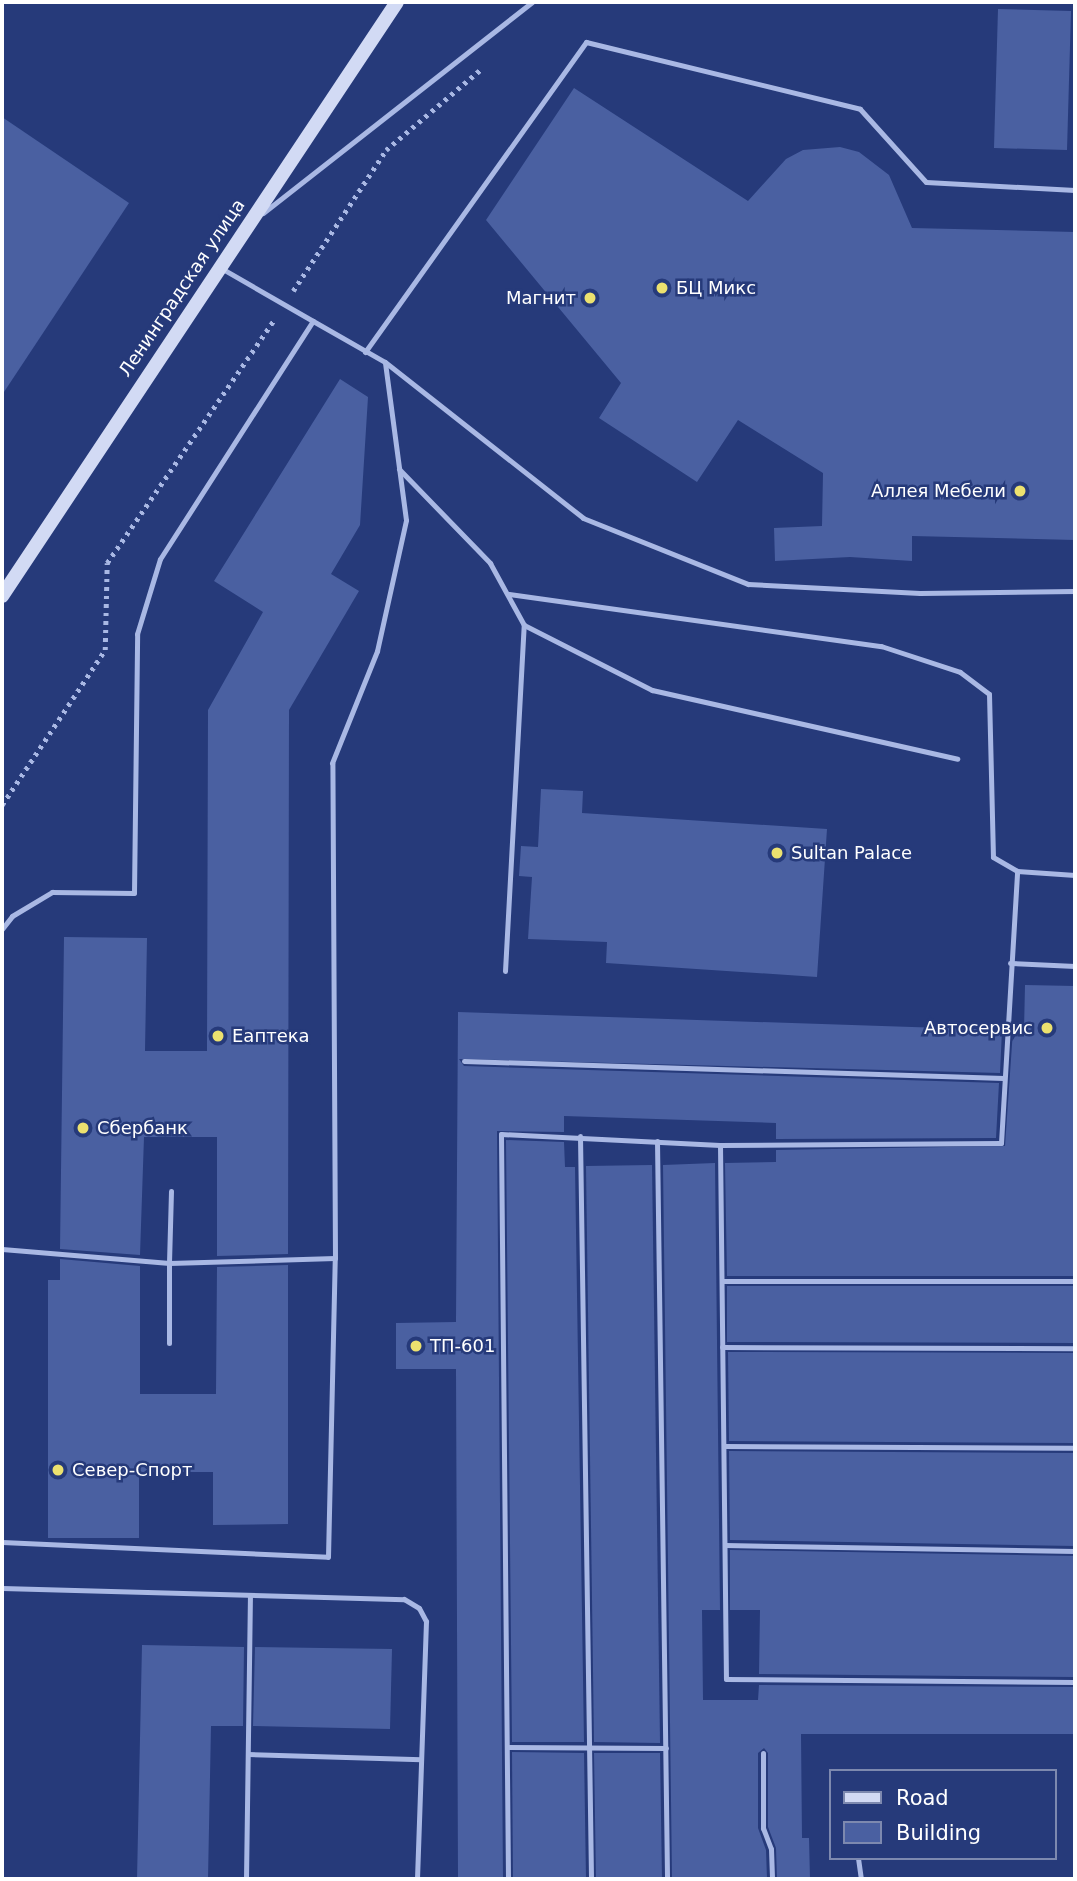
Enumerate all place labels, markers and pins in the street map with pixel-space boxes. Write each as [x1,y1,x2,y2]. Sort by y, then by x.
place label: БЦ Микс [676,277,756,299]
marker: БЦ Микс [654,280,670,296]
place label: Магнит [506,287,576,309]
marker: Магнит [582,290,598,306]
place label: Аллея Мебели [871,480,1006,502]
marker: Аллея Мебели [1012,483,1028,499]
place label: Sultan Palace [791,842,912,864]
marker: Sultan Palace [769,845,785,861]
place label: Автосервис [924,1017,1033,1039]
marker: Автосервис [1039,1020,1055,1036]
place label: Еаптека [232,1025,310,1047]
marker: Еаптека [210,1028,226,1044]
place label: Сбербанк [97,1117,188,1139]
marker: Сбербанк [75,1120,91,1136]
place label: ТП-601 [430,1335,495,1357]
marker: ТП-601 [408,1338,424,1354]
place label: Север-Спорт [72,1459,193,1481]
marker: Север-Спорт [50,1462,66,1478]

